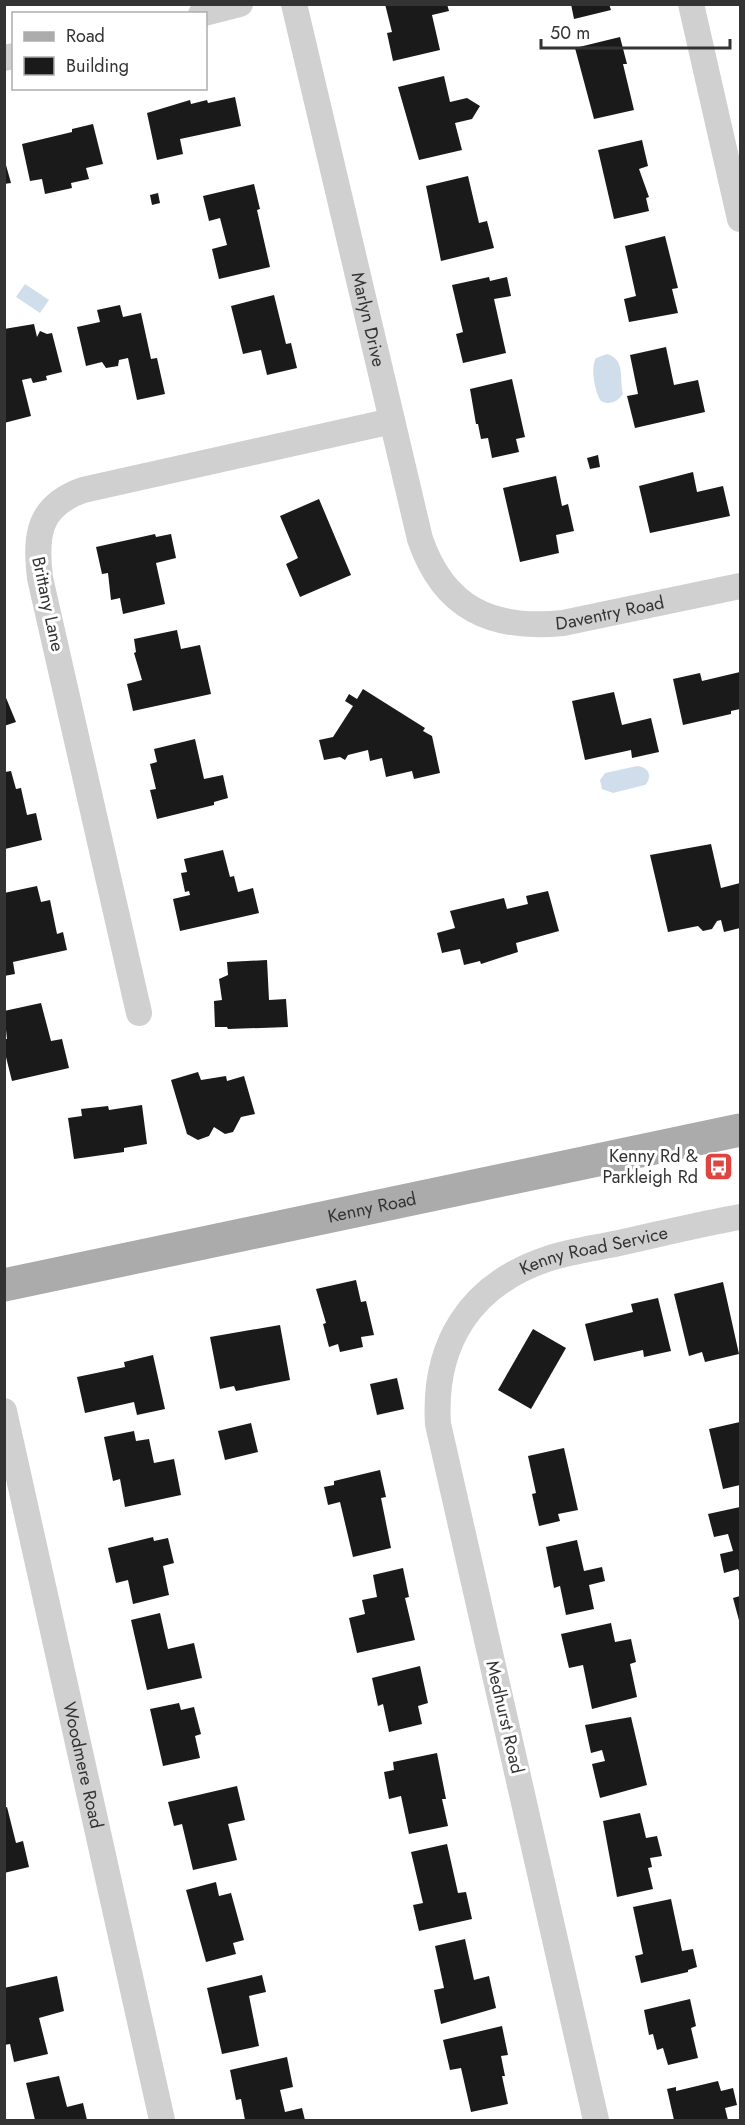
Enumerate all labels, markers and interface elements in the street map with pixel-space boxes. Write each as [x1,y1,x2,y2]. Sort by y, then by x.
legend [12,12,207,90]
scale bar [541,12,730,50]
text: 50 m [550,20,590,46]
text: Road [66,23,105,49]
text: Building [66,53,129,79]
street label: Marlyn Drive [345,269,392,369]
street label: Brittany Lane [25,554,71,654]
street label: Daventry Road [554,589,666,637]
place label: Kenny Rd & Parkleigh Rd [602,1143,698,1190]
bus stop icon: Kenny Rd & Parkleigh Rd [703,1150,735,1182]
street label: Kenny Road [325,1186,419,1230]
street label: Kenny Road Service [515,1219,670,1282]
street label: Medhurst Road [479,1658,531,1776]
street label: Woodmere Road [56,1699,110,1831]

